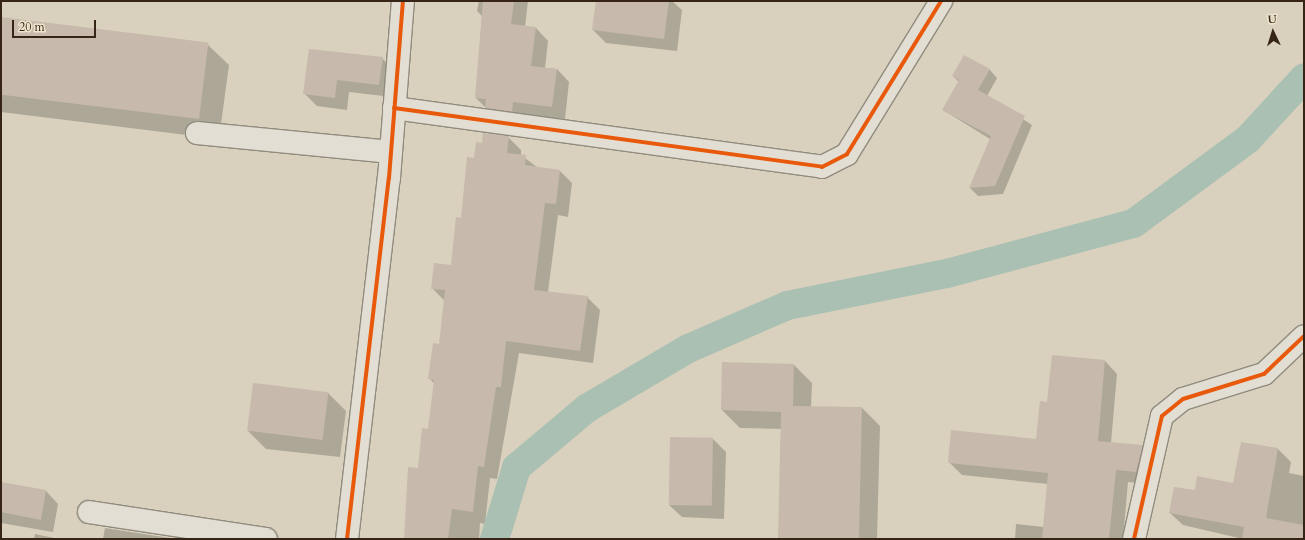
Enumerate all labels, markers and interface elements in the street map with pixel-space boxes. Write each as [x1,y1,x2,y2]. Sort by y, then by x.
scale bar [14,12,98,38]
north arrow [1253,12,1293,52]
text: U [1267,12,1277,27]
text: 20 m [19,19,45,35]

